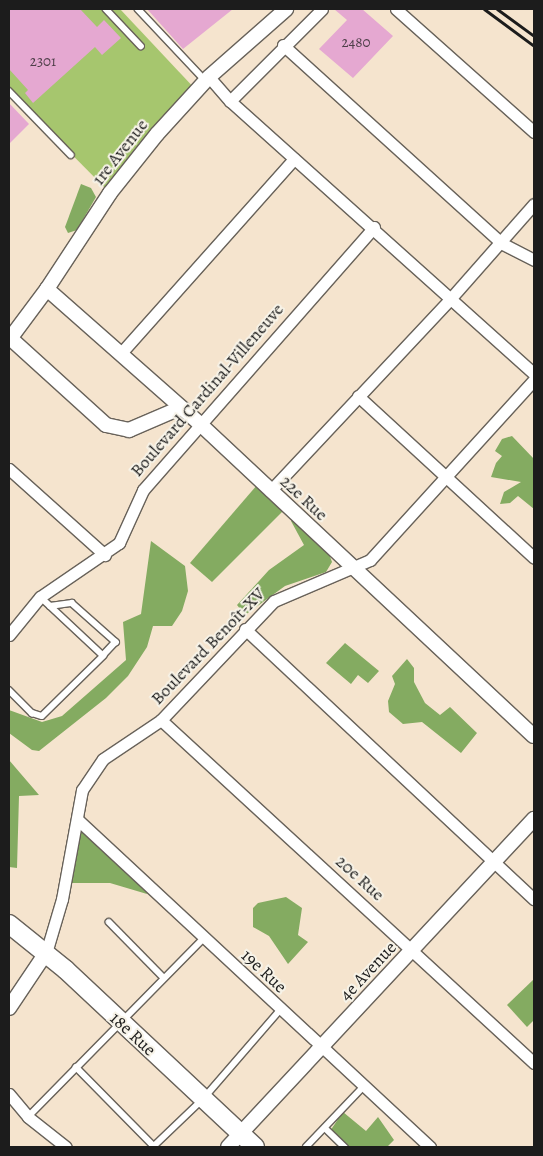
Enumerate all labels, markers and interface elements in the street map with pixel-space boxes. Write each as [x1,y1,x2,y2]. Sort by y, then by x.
house number: 2480 [341,34,371,52]
house number: 2301 [30,53,56,71]
street label: 1re Avenue [87,115,153,189]
street label: Boulevard Cardinal-Villeneuve [126,299,288,481]
street label: 22e Rue [276,471,332,525]
street label: Boulevard Benoît-XV [146,583,270,709]
street label: 20e Rue [331,851,389,905]
street label: 4e Avenue [335,937,401,1005]
street label: 19e Rue [237,945,291,997]
street label: 18e Rue [106,1007,160,1061]

